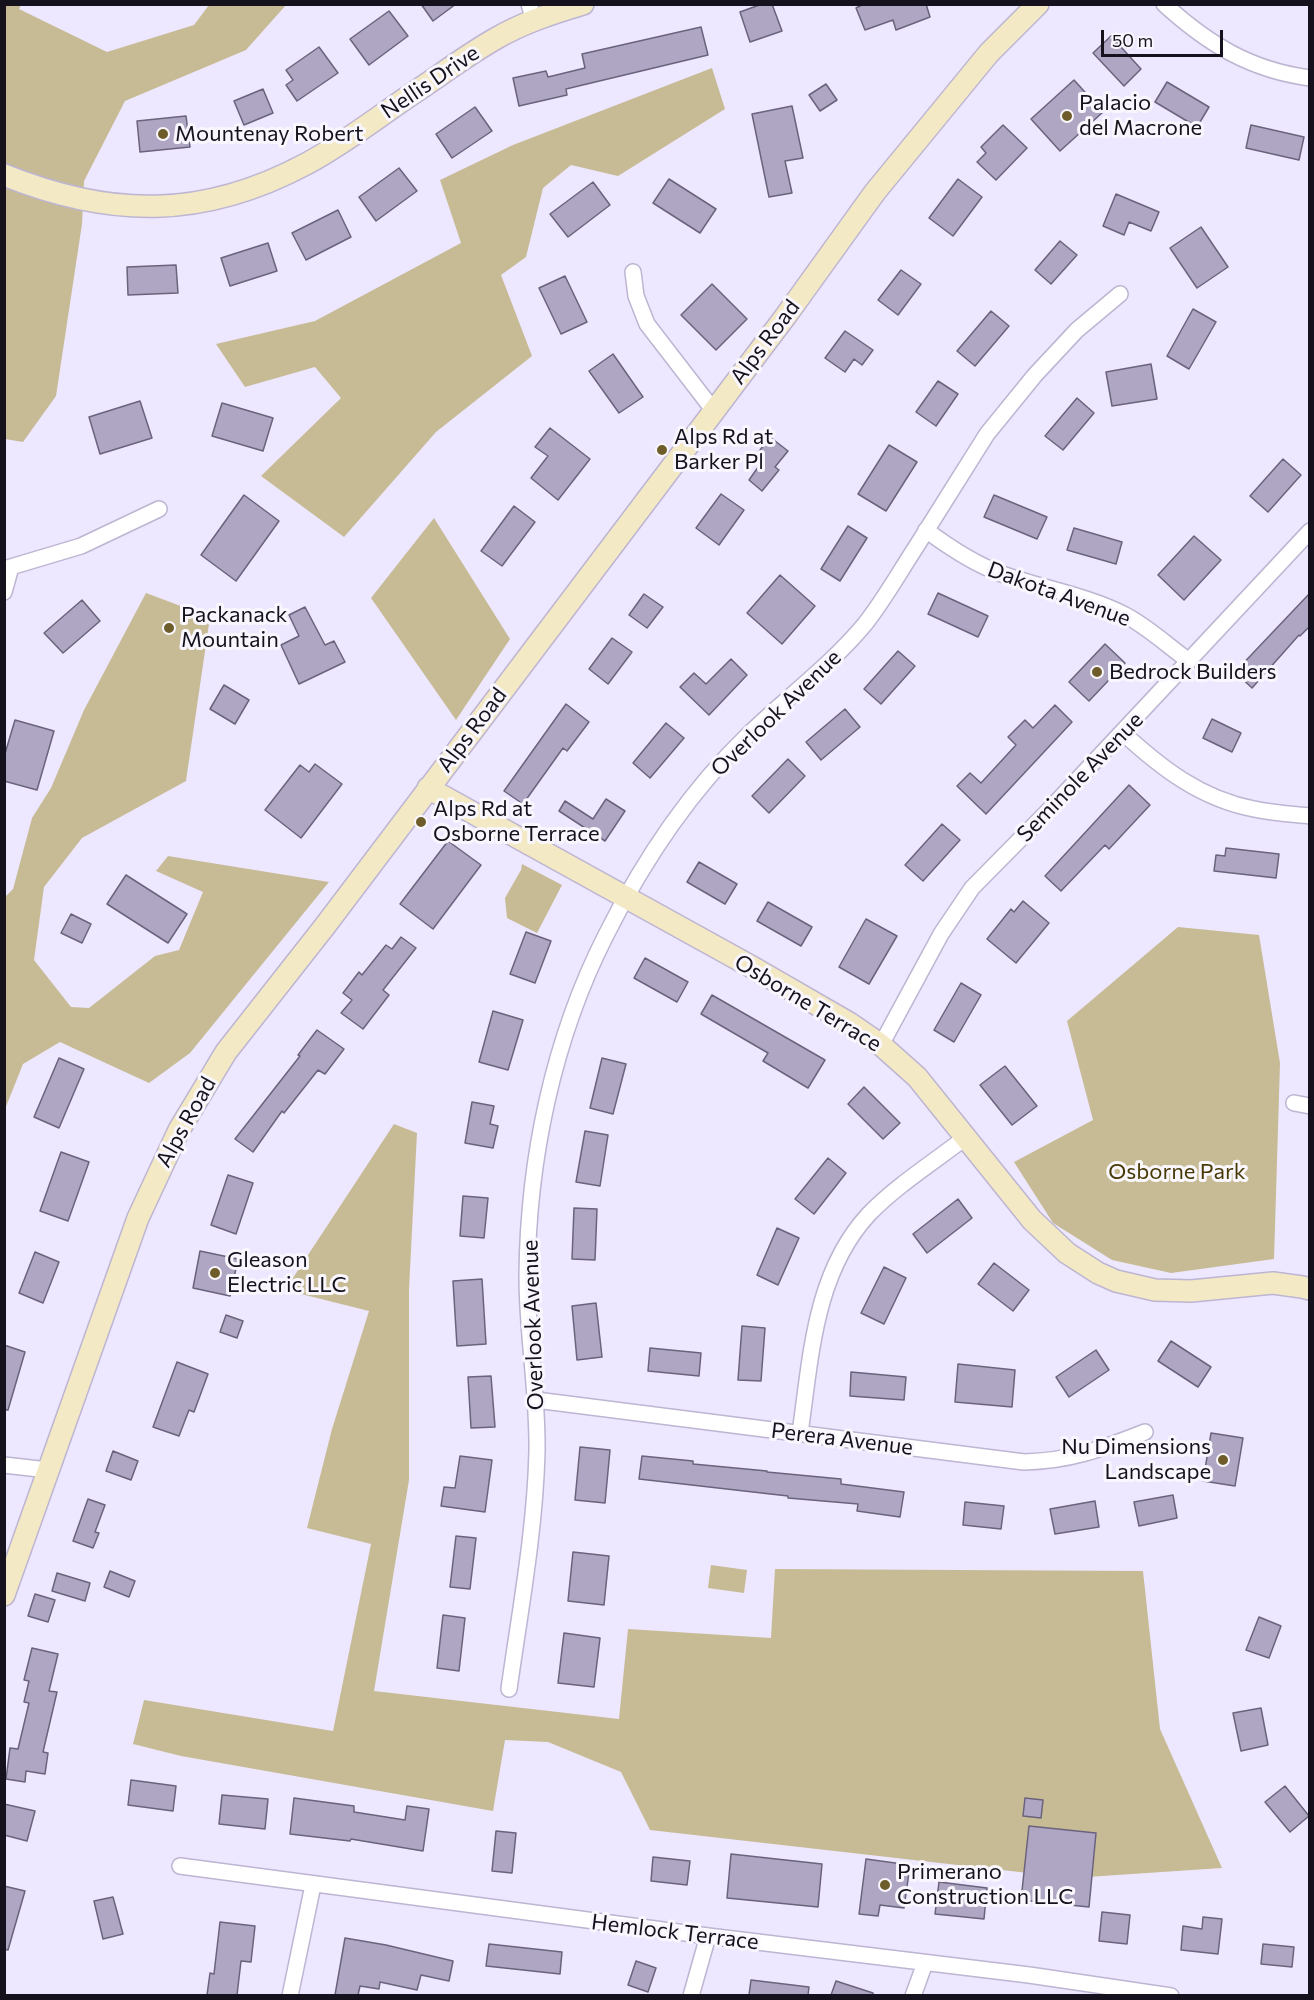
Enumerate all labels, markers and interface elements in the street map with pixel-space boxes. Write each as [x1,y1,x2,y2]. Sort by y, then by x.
scale bar [1104,18,1226,56]
text: 50 m [1112,29,1153,51]
street label: Nellis Drive [376,40,484,124]
place label: Palacio del Macrone [1079,90,1202,142]
marker: Palacio del Macrone [1060,109,1074,123]
place label: Mountenay Robert [175,121,364,147]
marker: Mountenay Robert [156,127,170,141]
street label: Alps Road [725,294,805,390]
place label: Alps Rd at Barker Pl [674,424,773,476]
marker: Alps Rd at Barker Pl [655,443,669,457]
street label: Dakota Avenue [984,556,1134,632]
place label: Packanack Mountain [181,602,288,654]
marker: Packanack Mountain [162,621,176,635]
street label: Overlook Avenue [705,644,847,782]
place label: Bedrock Builders [1109,659,1277,685]
marker: Bedrock Builders [1090,665,1104,679]
street label: Alps Road [432,682,512,778]
street label: Seminole Avenue [1012,707,1148,847]
place label: Alps Rd at Osborne Terrace [433,796,600,848]
marker: Alps Rd at Osborne Terrace [414,815,428,829]
street label: Osborne Terrace [730,949,886,1057]
street label: Alps Road [150,1072,222,1172]
park label: Osborne Park [1108,1159,1246,1185]
street label: Overlook Avenue [517,1239,549,1411]
place label: Gleason Electric LLC [227,1247,347,1298]
marker: Gleason Electric LLC [208,1266,222,1280]
street label: Perera Avenue [770,1417,914,1461]
place label: Nu Dimensions Landscape [1061,1434,1211,1486]
marker: Nu Dimensions Landscape [1216,1453,1230,1467]
place label: Primerano Construction LLC [897,1859,1073,1910]
marker: Primerano Construction LLC [878,1878,892,1892]
street label: Hemlock Terrace [590,1909,760,1955]

